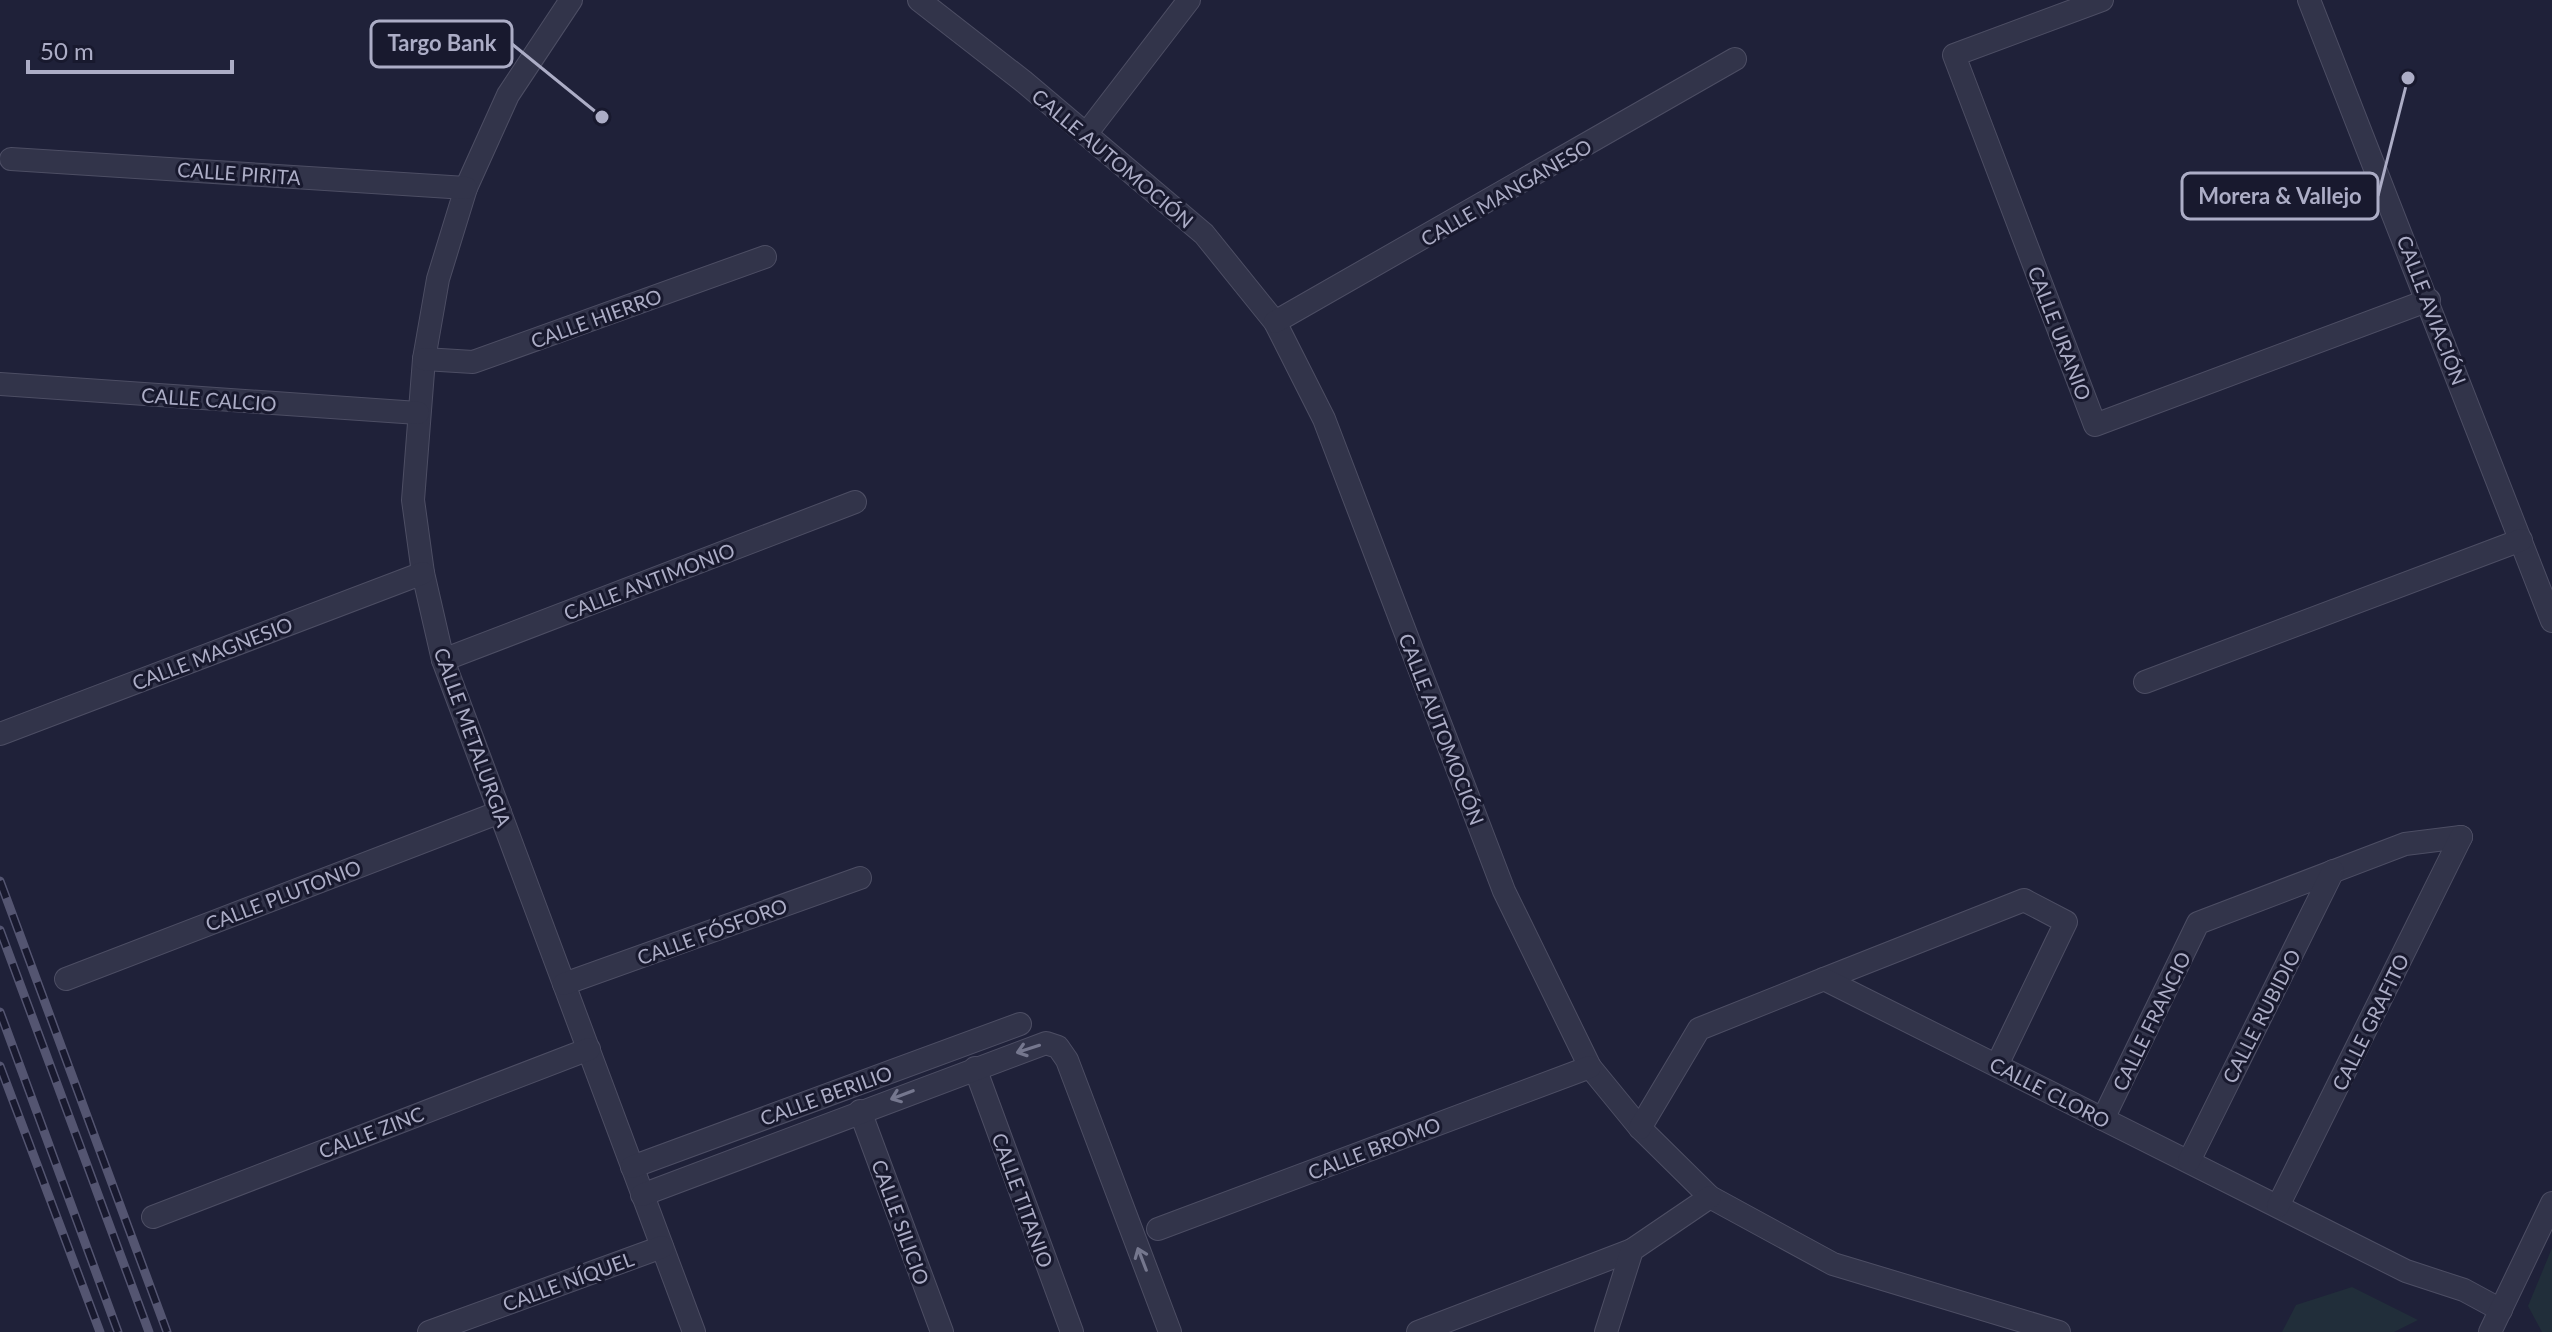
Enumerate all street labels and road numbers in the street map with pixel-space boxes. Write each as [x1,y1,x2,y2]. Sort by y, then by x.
street label: CALLE AUTOMOCIÓN [1027,83,1199,233]
street label: CALLE MANGANESO [1416,133,1596,251]
street label: CALLE PIRITA [176,157,302,189]
street label: CALLE AVIACIÓN [2392,232,2472,388]
street label: CALLE URANIO [2023,263,2097,403]
street label: CALLE HIERRO [527,283,665,353]
street label: CALLE CALCIO [141,382,277,416]
street label: CALLE ANTIMONIO [560,537,738,625]
street label: CALLE MAGNESIO [128,611,296,695]
street label: CALLE AUTOMOCIÓN [1394,630,1490,828]
street label: CALLE METALURGIA [429,644,517,830]
street label: CALLE PLUTONIO [202,854,364,936]
street label: CALLE FÓSFORO [634,893,790,969]
street label: CALLE RUBIDIO [2217,945,2305,1087]
street label: CALLE FRANCIO [2107,948,2195,1094]
street label: CALLE GRAFITO [2327,950,2413,1094]
street label: CALLE CLORO [1986,1051,2114,1133]
street label: CALLE BERILIO [757,1060,895,1130]
street label: CALLE ZINC [315,1101,427,1163]
street label: CALLE BROMO [1304,1112,1444,1184]
street label: CALLE TITANIO [987,1129,1059,1271]
street label: CALLE SILICIO [867,1156,935,1288]
street label: CALLE NÍQUEL [499,1246,637,1316]

